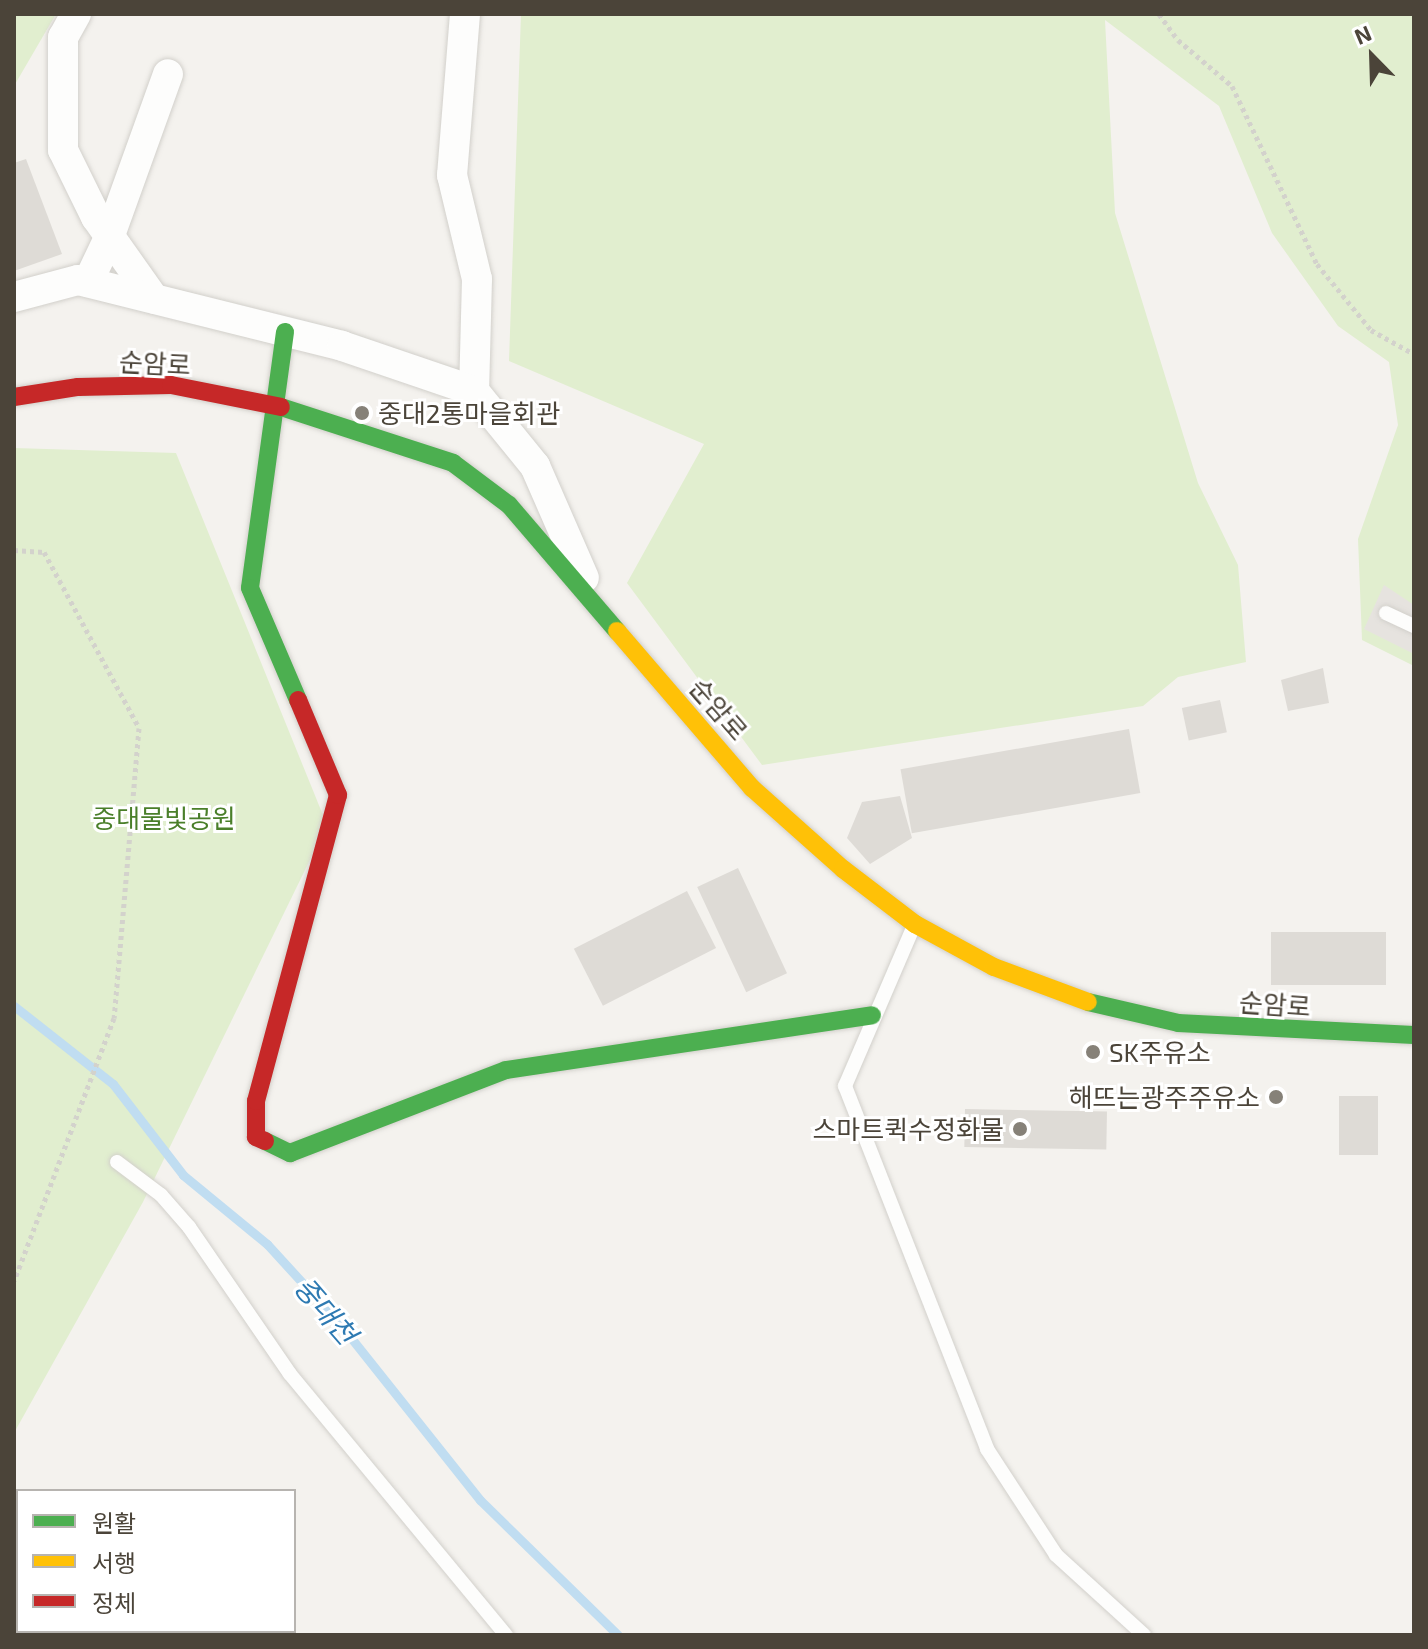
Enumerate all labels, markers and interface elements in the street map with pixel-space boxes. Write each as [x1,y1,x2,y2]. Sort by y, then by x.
north arrow [1332,16,1412,96]
text: N [1350,19,1375,49]
street label: 순암로 [118,346,192,380]
place label: 중대2통마을회관 [378,397,560,429]
marker: 중대2통마을회관 [353,404,371,422]
street label: 순암로 [684,672,754,746]
park label: 중대물빛공원 [92,802,236,834]
street label: 순암로 [1238,986,1312,1022]
place label: SK주유소 [1109,1036,1211,1068]
marker: SK주유소 [1084,1043,1102,1061]
place label: 해뜨는광주주유소 [1069,1081,1260,1113]
marker: 해뜨는광주주유소 [1267,1088,1285,1106]
place label: 스마트퀵수정화물 [813,1113,1004,1145]
marker: 스마트퀵수정화물 [1011,1120,1029,1138]
water label: 중대천 [288,1270,364,1350]
legend [16,1489,296,1633]
text: 원활 [92,1508,136,1537]
text: 서행 [92,1548,136,1577]
text: 정체 [92,1588,136,1617]

